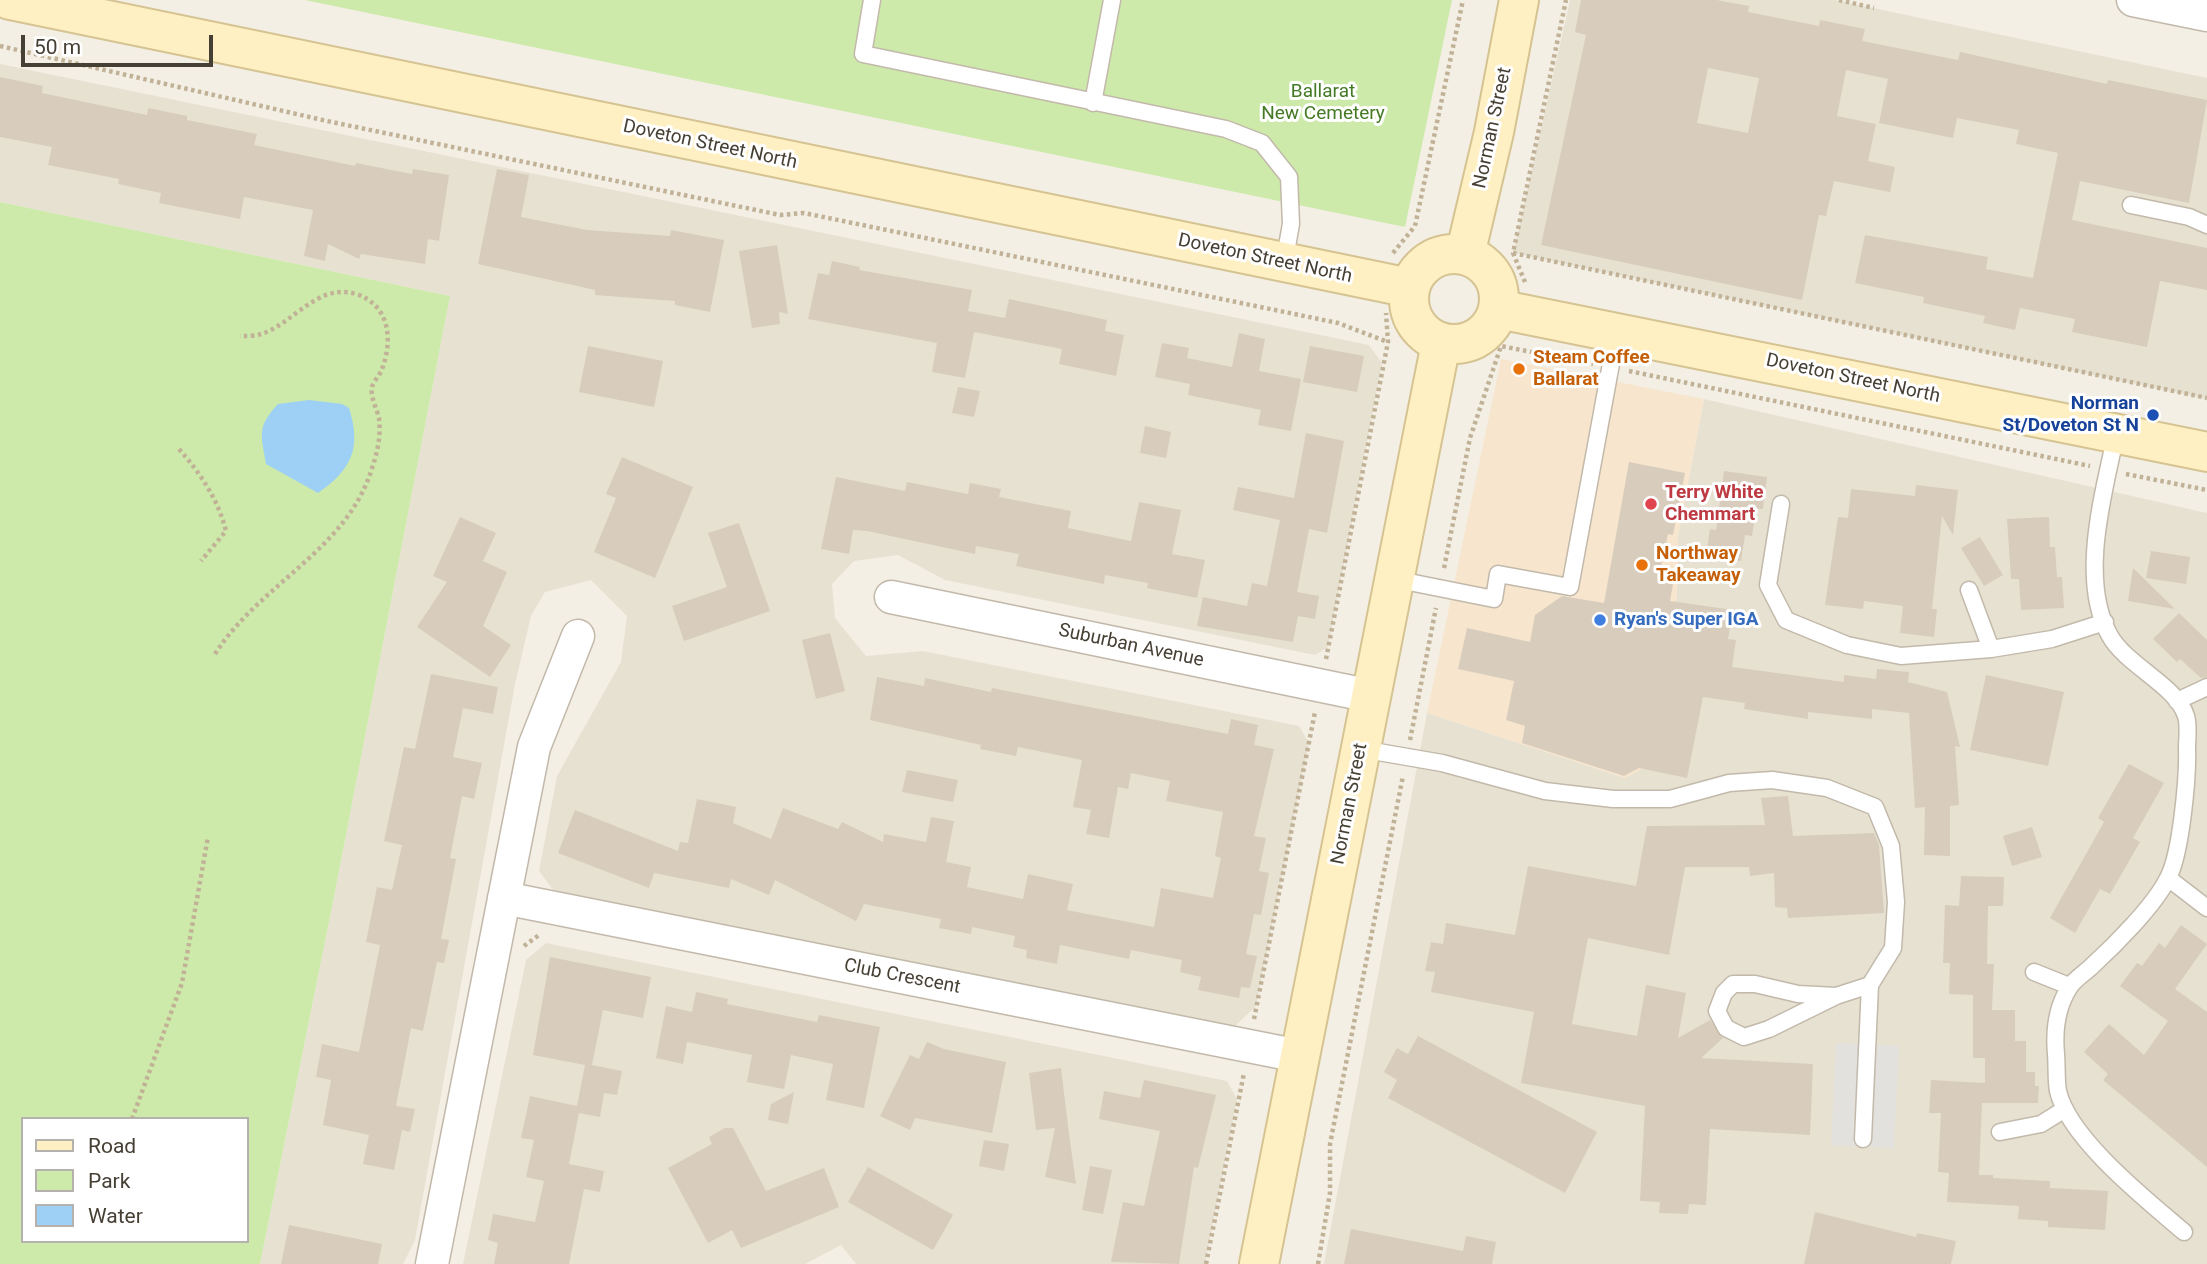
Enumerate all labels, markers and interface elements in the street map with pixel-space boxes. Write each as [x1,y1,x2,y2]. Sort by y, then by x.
scale bar [24,21,217,65]
text: 50 m [34,35,81,59]
street label: Norman Street [1469,65,1517,191]
park label: Ballarat New Cemetery [1261,81,1385,125]
street label: Doveton Street North [621,115,799,175]
street label: Doveton Street North [1176,229,1354,289]
place label: Steam Coffee Ballarat [1533,347,1650,391]
street label: Doveton Street North [1764,349,1942,409]
marker: Steam Coffee Ballarat [1511,361,1527,377]
place label: Norman St/Doveton St N [2003,393,2139,437]
marker: Norman St/Doveton St N [2145,407,2161,423]
place label: Terry White Chemmart [1665,482,1764,526]
marker: Terry White Chemmart [1643,496,1659,512]
place label: Northway Takeaway [1656,543,1740,587]
marker: Northway Takeaway [1634,557,1650,573]
place label: Ryan's Super IGA [1614,609,1759,631]
marker: Ryan's Super IGA [1592,612,1608,628]
street label: Suburban Avenue [1056,619,1206,673]
street label: Norman Street [1327,741,1373,867]
street label: Club Crescent [842,955,962,999]
legend [21,1117,248,1243]
text: Road [88,1134,136,1158]
text: Park [88,1169,130,1193]
text: Water [88,1204,143,1228]

